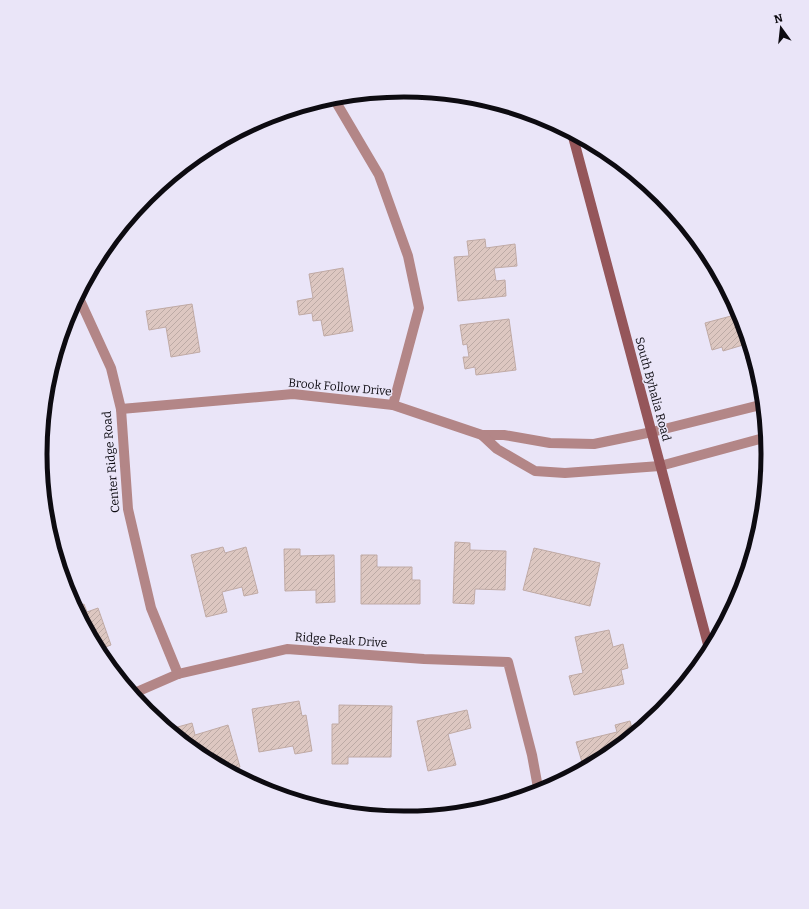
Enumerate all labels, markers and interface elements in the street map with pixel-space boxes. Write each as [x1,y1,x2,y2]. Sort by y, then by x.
north arrow [761,8,801,48]
text: N [773,11,785,26]
street label: South Byhalia Road [632,335,674,443]
street label: Brook Follow Drive [288,376,392,398]
street label: Center Ridge Road [100,410,122,514]
street label: Ridge Peak Drive [294,630,388,650]

